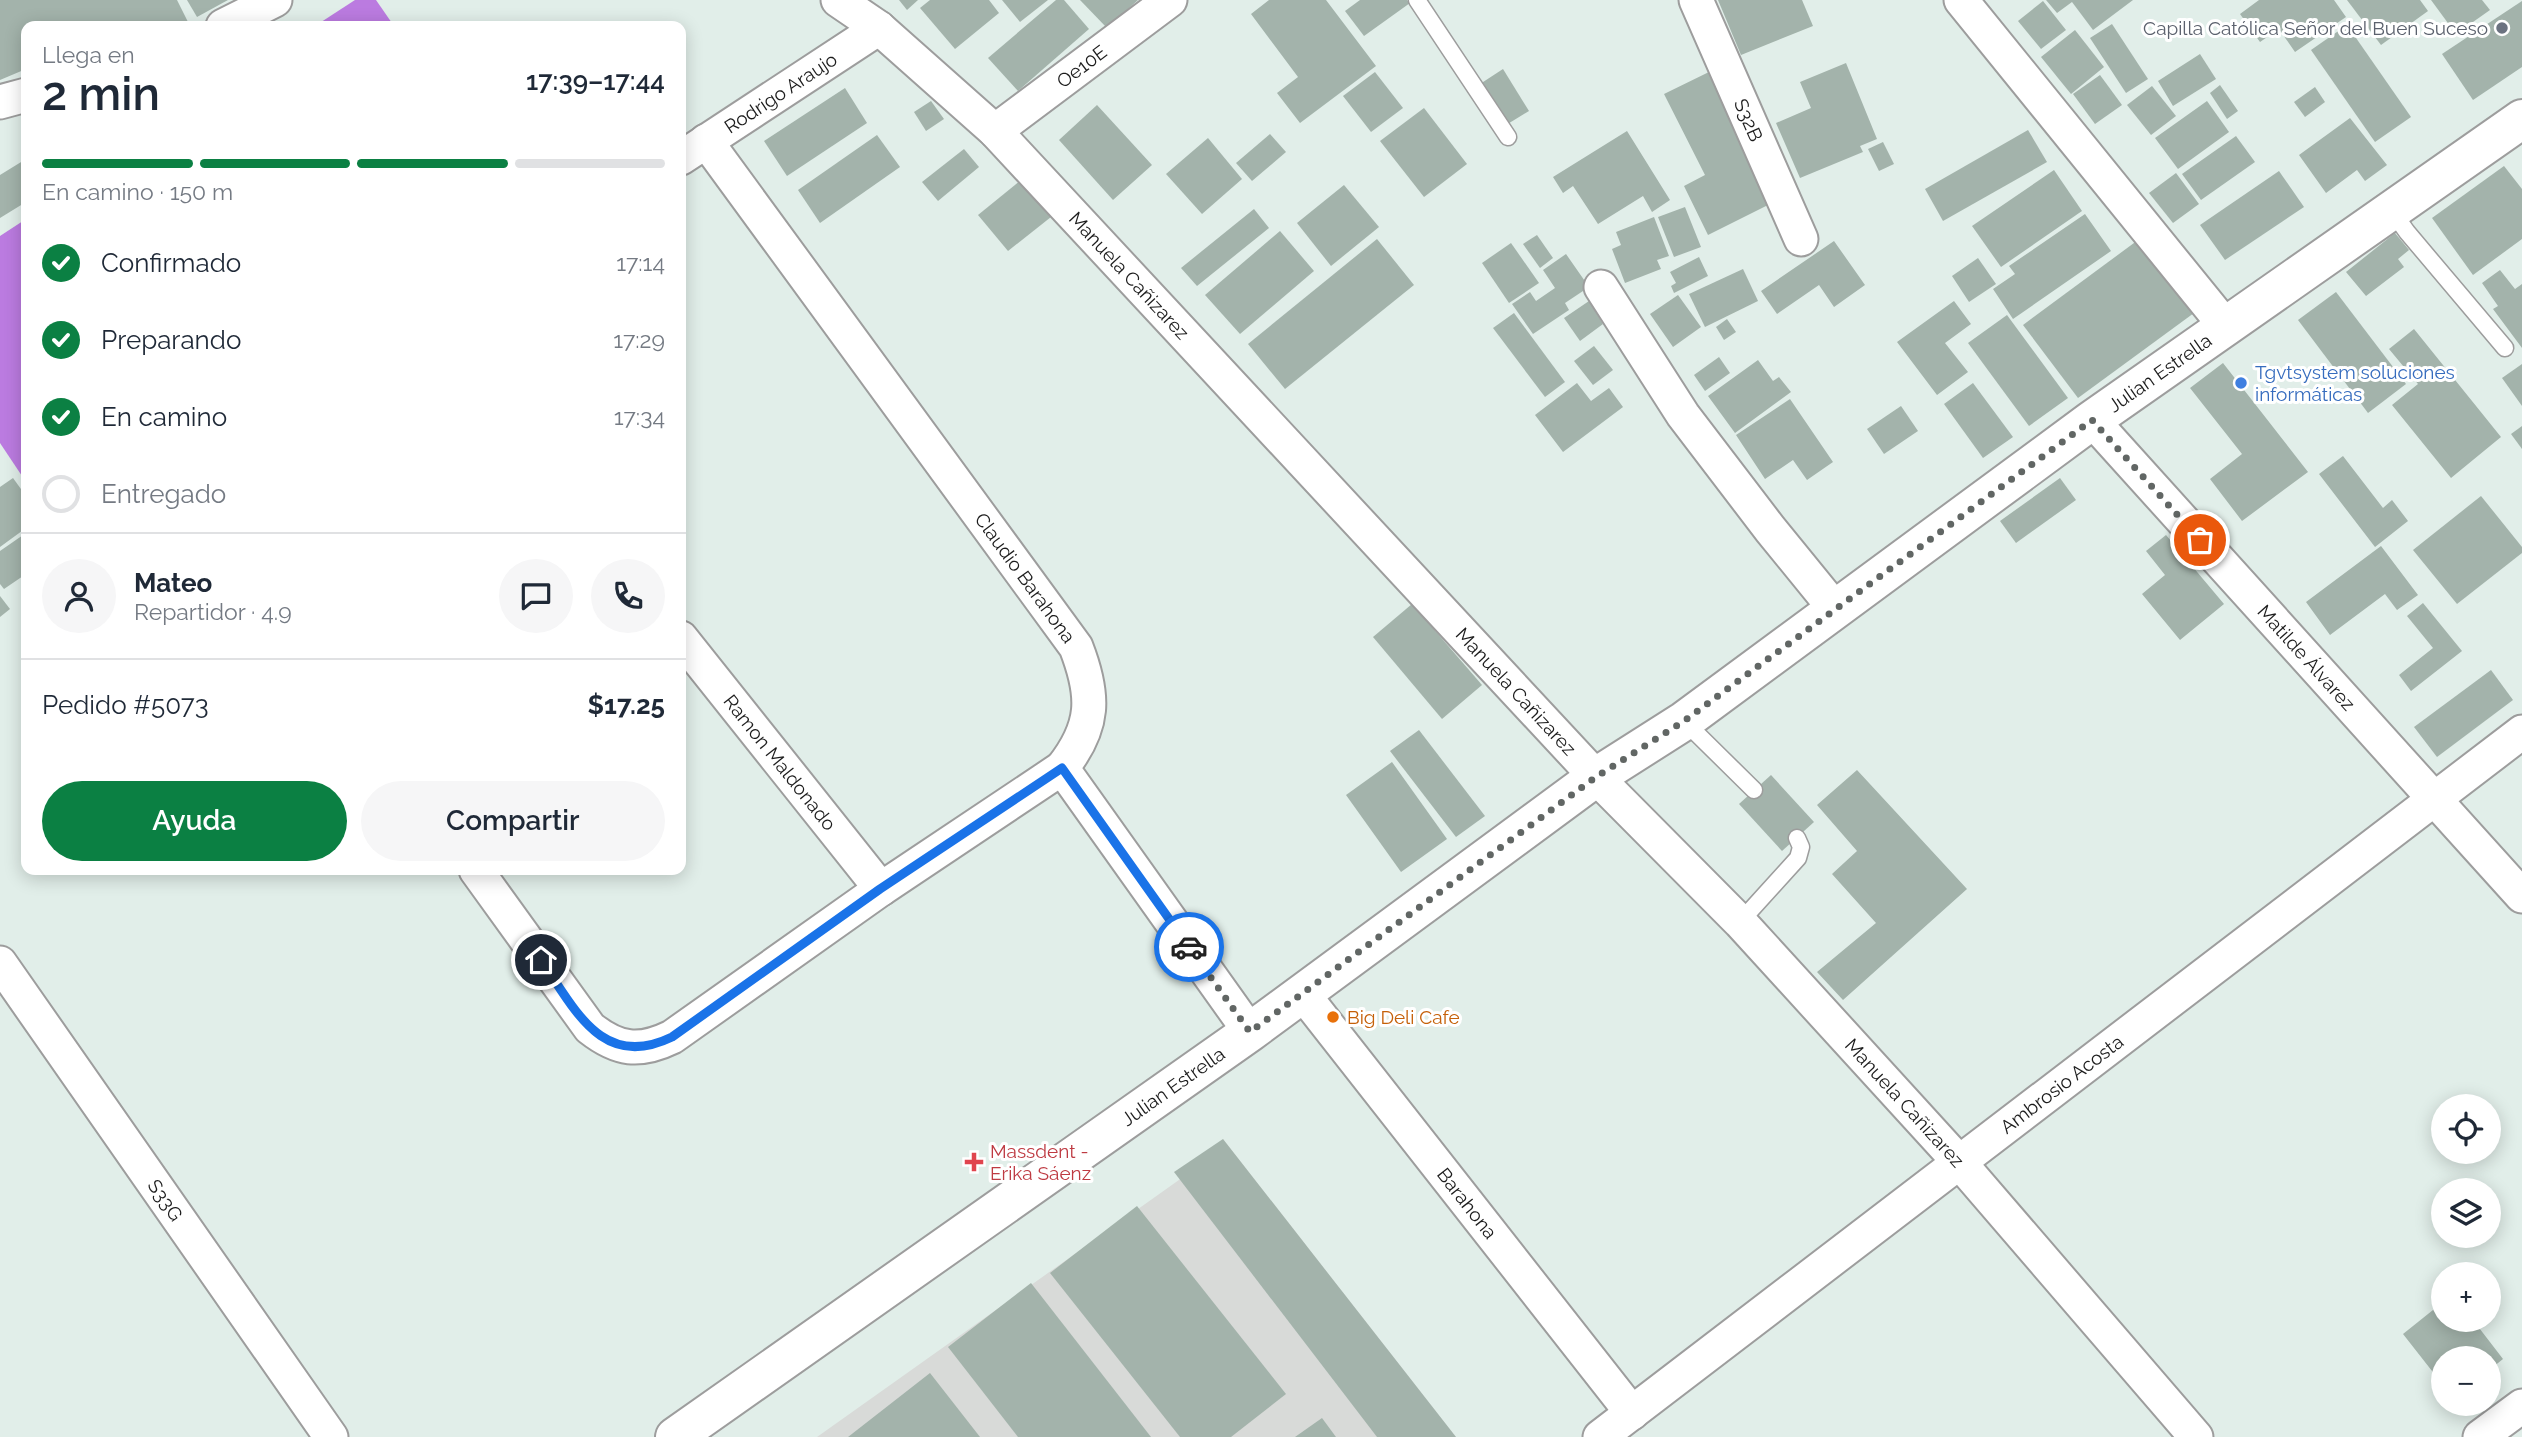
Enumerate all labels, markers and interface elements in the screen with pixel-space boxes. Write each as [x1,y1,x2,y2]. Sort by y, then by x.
place label: Capilla Católica Señor del Buen Suceso [2143,17,2488,39]
marker: Capilla Católica Señor del Buen Suceso [2494,20,2510,36]
street label: Oe10E [1052,40,1111,92]
text: Llega en [42,41,135,68]
street label: Rodrigo Araujo [720,48,841,138]
text: 17:39–17:44 [526,66,665,96]
text: 2 min [42,67,160,121]
street label: S32B [1730,95,1768,145]
text: En camino · 150 m [42,178,233,205]
street label: Manuela Cañizarez [1065,207,1194,344]
icon: check [42,244,80,282]
text: Confirmado [101,248,241,278]
text: 17:14 [616,249,665,276]
icon: check [42,321,80,359]
text: Preparando [101,325,241,355]
text: 17:29 [613,326,665,353]
street label: Julian Estrella [2104,329,2216,416]
place label: Tgvtsystem soluciones informáticas [2255,361,2455,405]
marker: Tgvtsystem soluciones informáticas [2233,375,2249,391]
icon: check [42,398,80,436]
text: En camino [101,402,227,432]
text: 17:34 [614,403,665,430]
text: Entregado [101,479,226,509]
street label: Claudio Barahona [970,508,1080,647]
pin [2170,510,2230,570]
icon: bag [2181,521,2219,559]
button: person [42,559,116,633]
button: chat [499,559,573,633]
button: phone [591,559,665,633]
text: Mateo [134,568,212,598]
text: Repartidor · 4.9 [134,598,292,625]
street label: Matilde Álvarez [2253,600,2360,715]
street label: Manuela Cañizarez [1452,623,1581,760]
text: Pedido #5073 [42,690,209,720]
text: $17.25 [588,690,665,720]
street label: Ramon Maldonado [719,690,841,835]
button: Ayuda [42,781,347,861]
button: Compartir [361,781,665,861]
courier [1154,912,1224,982]
icon: car [1170,928,1208,966]
pin [511,930,571,990]
icon: home [522,941,560,979]
place label: Big Deli Cafe [1347,1006,1460,1028]
marker: Big Deli Cafe [1325,1009,1341,1025]
street label: Ambrosio Acosta [1996,1030,2127,1138]
street label: Manuela Cañizarez [1841,1034,1969,1171]
street label: Julian Estrella [1117,1042,1229,1130]
map controls [2431,1094,2501,1416]
button: locate [2431,1094,2501,1164]
place label: Massdent - Erika Sáenz [990,1140,1091,1184]
marker: Massdent - Erika Sáenz [964,1152,984,1172]
street label: Barahona [1433,1163,1502,1243]
street label: S33G [143,1175,187,1225]
button: layers [2431,1178,2501,1248]
button: + [2431,1262,2501,1332]
button: − [2431,1346,2501,1416]

